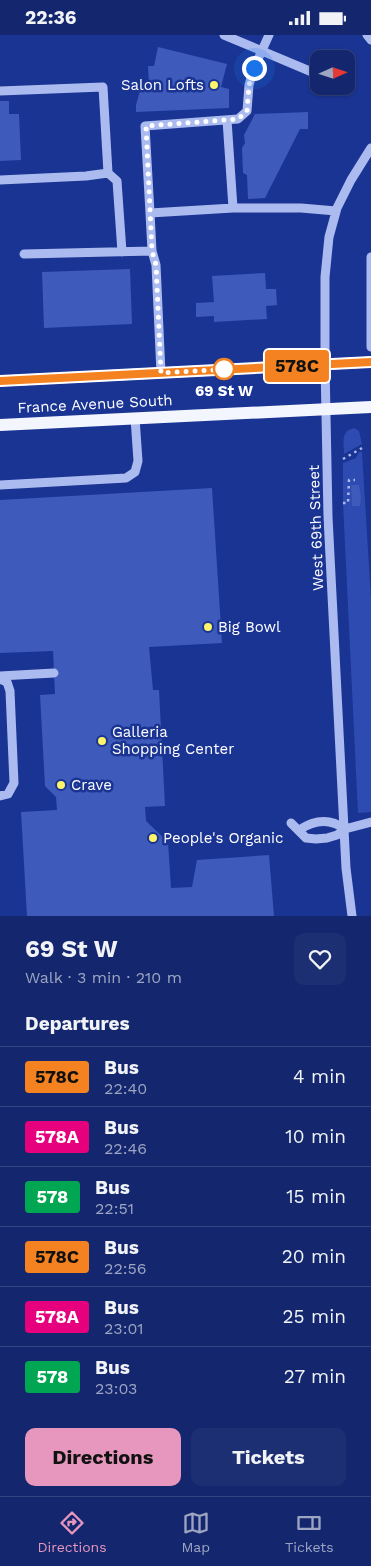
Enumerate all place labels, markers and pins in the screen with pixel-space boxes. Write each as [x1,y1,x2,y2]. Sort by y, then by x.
place label: Salon Lofts [121,76,204,94]
marker: Salon Lofts [208,79,220,91]
marker: 69 St W [213,358,235,380]
place label: 69 St W [195,382,253,400]
place label: Big Bowl [218,618,281,636]
marker: Big Bowl [202,621,214,633]
place label: Galleria Shopping Center [112,723,234,758]
marker: Galleria Shopping Center [96,735,108,747]
place label: Crave [71,776,112,794]
marker: Crave [55,779,67,791]
place label: People's Organic [163,829,283,847]
marker: People's Organic [147,832,159,844]

